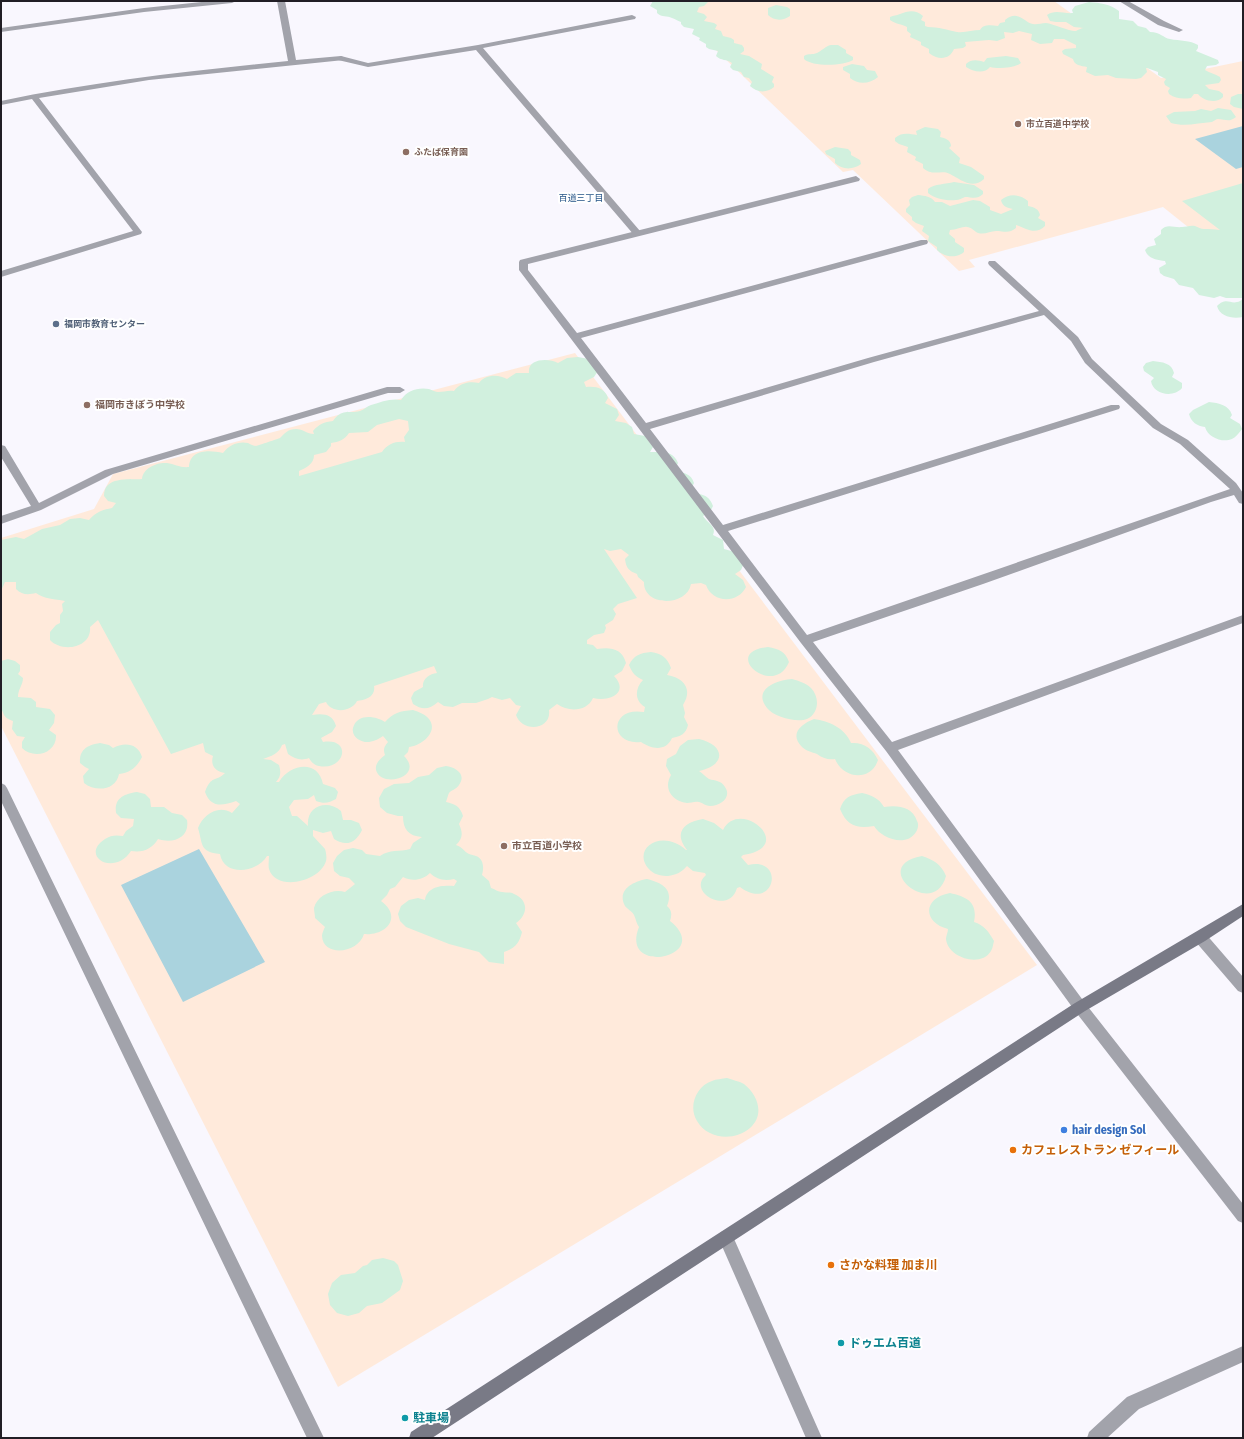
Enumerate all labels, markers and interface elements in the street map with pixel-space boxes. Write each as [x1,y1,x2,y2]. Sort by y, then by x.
marker: 市立百道中学校 [1013,119,1023,129]
place label: 市立百道中学校 [1026,119,1090,129]
marker: ふたば保育園 [401,147,411,157]
place label: ふたば保育園 [414,147,468,157]
district label: 百道三丁目 [558,193,604,203]
marker: 福岡市教育センター [51,319,61,329]
place label: 福岡市教育センター [64,319,145,329]
place label: 福岡市きぼう中学校 [95,399,185,411]
marker: 福岡市きぼう中学校 [82,400,92,410]
place label: 市立百道小学校 [512,840,582,852]
marker: 市立百道小学校 [499,841,509,851]
place label: hair design Sol [1072,1123,1147,1137]
marker: hair design Sol [1059,1125,1069,1135]
place label: カフェレストラン ゼフィール [1021,1143,1179,1157]
marker: カフェレストラン ゼフィール [1008,1145,1018,1155]
place label: さかな料理 加ま川 [839,1258,938,1272]
marker: さかな料理 加ま川 [826,1260,836,1270]
place label: ドゥエム百道 [849,1336,921,1350]
marker: ドゥエム百道 [836,1338,846,1348]
place label: 駐車場 [413,1411,449,1425]
marker: 駐車場 [400,1413,410,1423]

